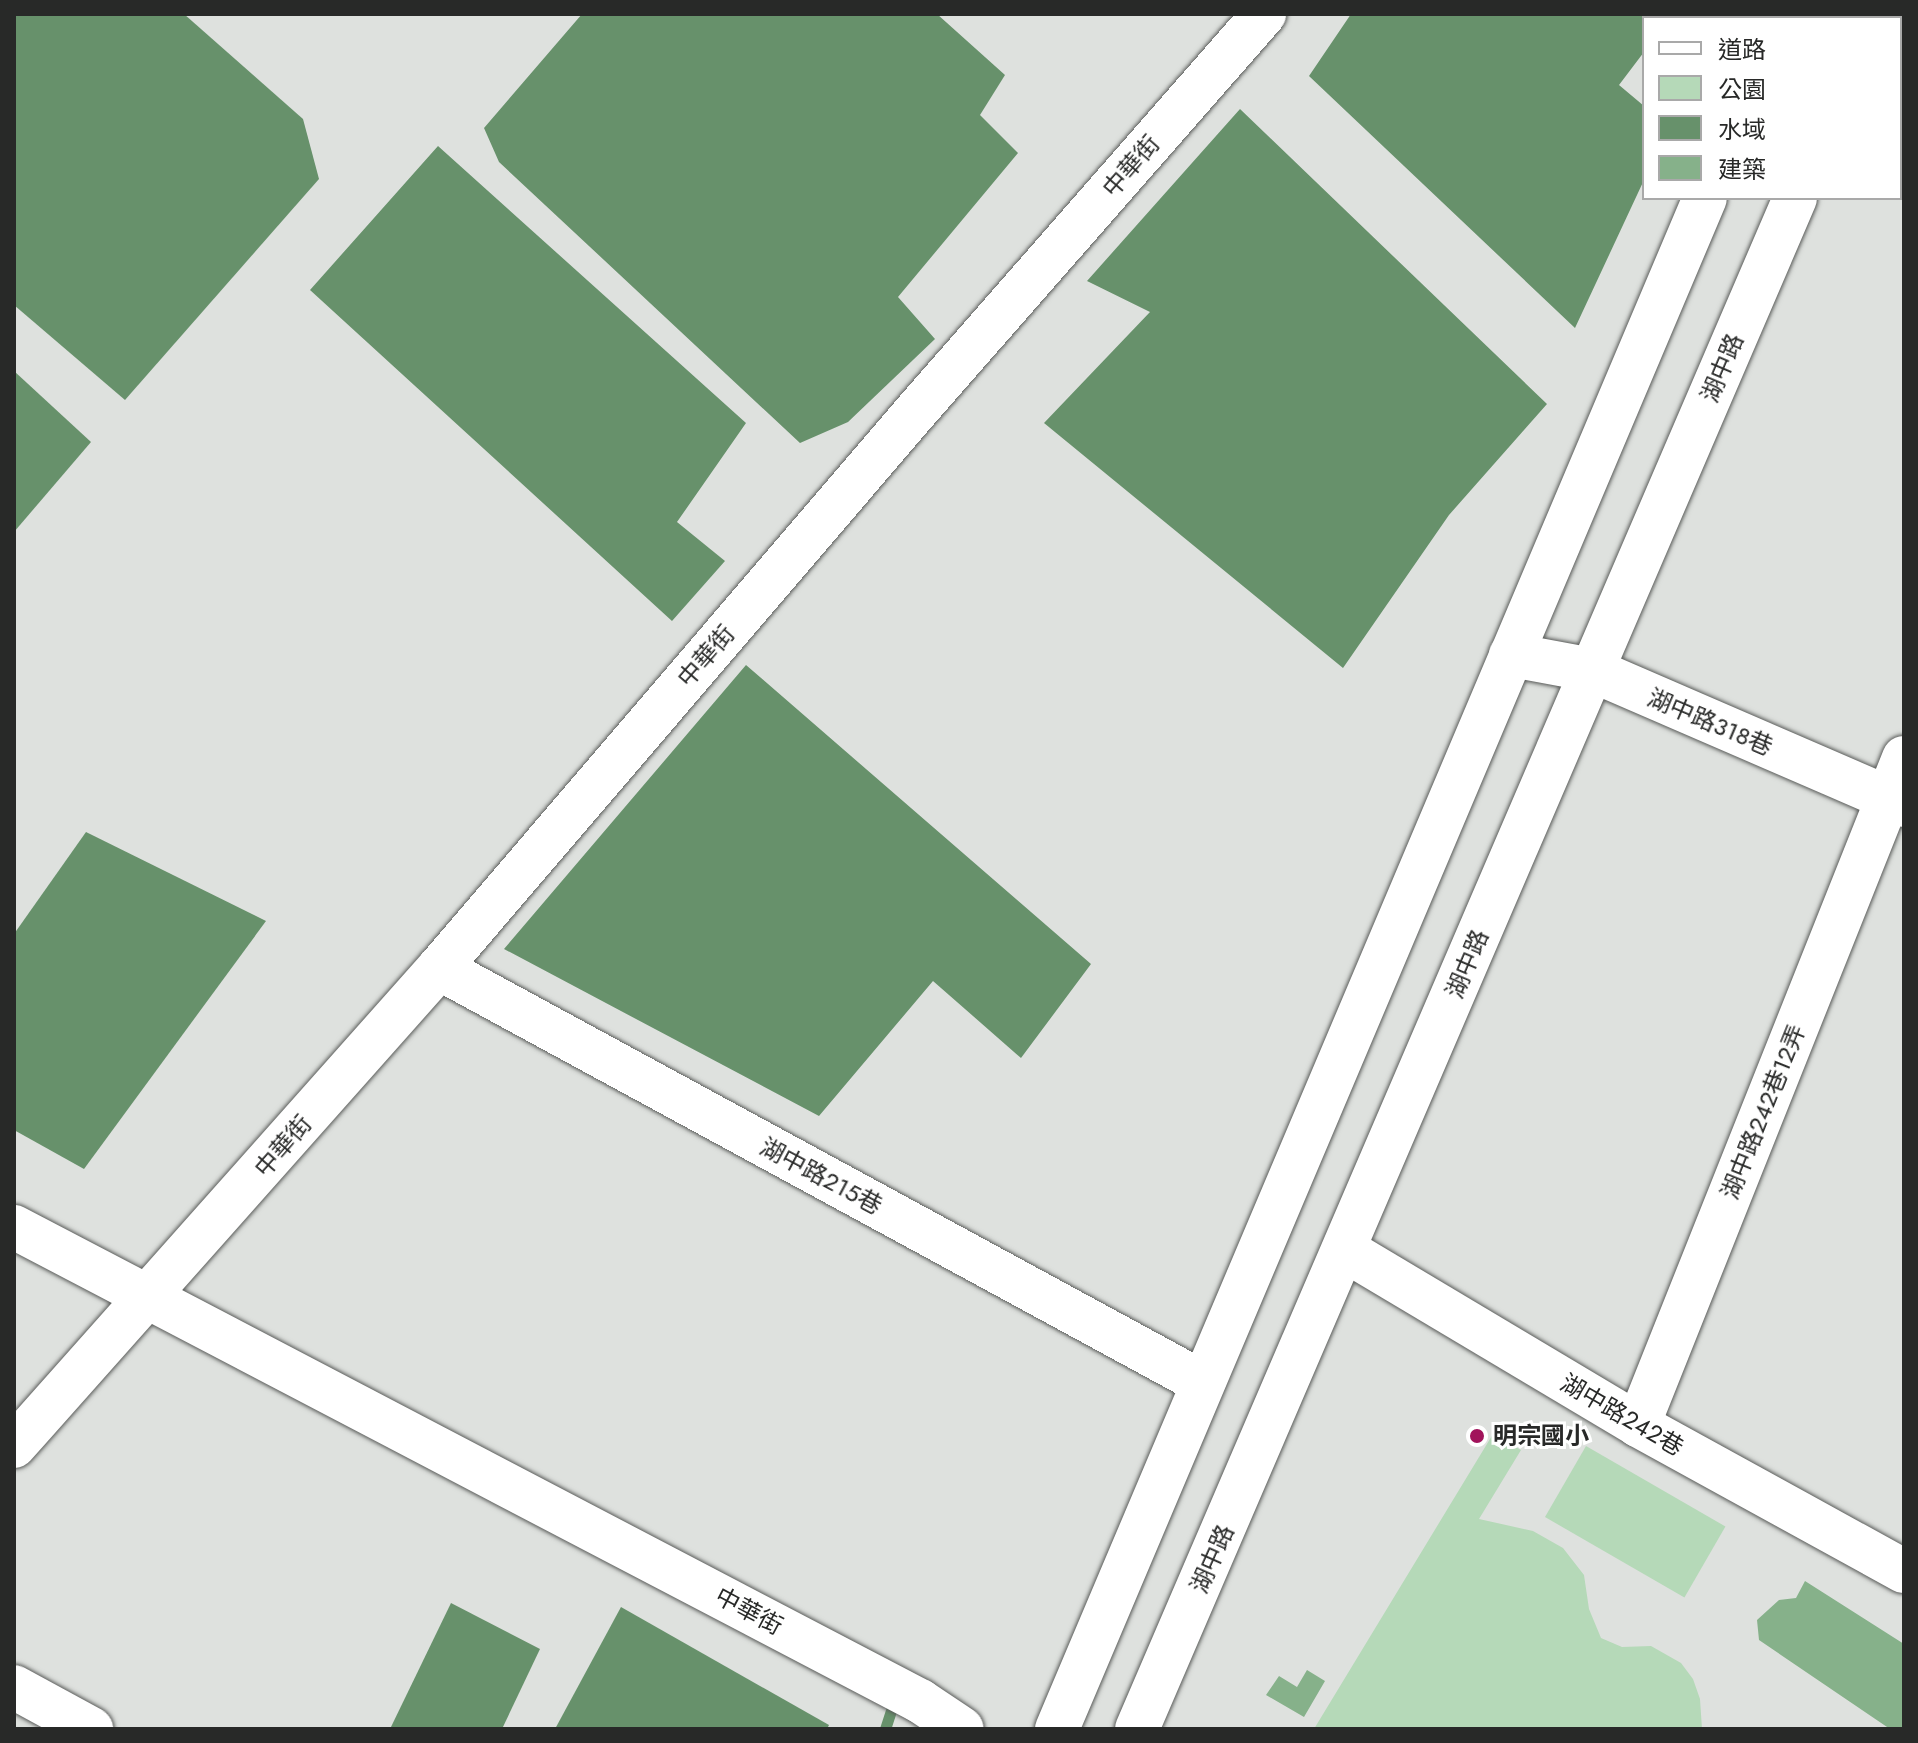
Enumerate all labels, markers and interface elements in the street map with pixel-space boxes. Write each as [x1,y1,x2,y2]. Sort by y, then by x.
legend [1642,16,1902,200]
text: 道路 [1718,32,1766,67]
text: 公園 [1718,72,1766,107]
text: 水域 [1718,112,1766,147]
street label: 中華街 [1097,129,1165,203]
text: 建築 [1718,152,1766,187]
street label: 湖中路 [1695,329,1749,407]
street label: 中華街 [672,619,740,693]
street label: 湖中路318巷 [1643,683,1777,761]
street label: 湖中路 [1440,925,1494,1003]
street label: 湖中路242巷12弄 [1715,1020,1811,1204]
street label: 中華街 [249,1109,317,1183]
street label: 湖中路215巷 [755,1132,887,1220]
street label: 湖中路242巷 [1555,1368,1689,1462]
place label: 明宗國小 [1493,1422,1589,1450]
marker: 明宗國小 [1468,1427,1486,1445]
street label: 湖中路 [1184,1520,1240,1598]
street label: 中華街 [710,1581,788,1641]

